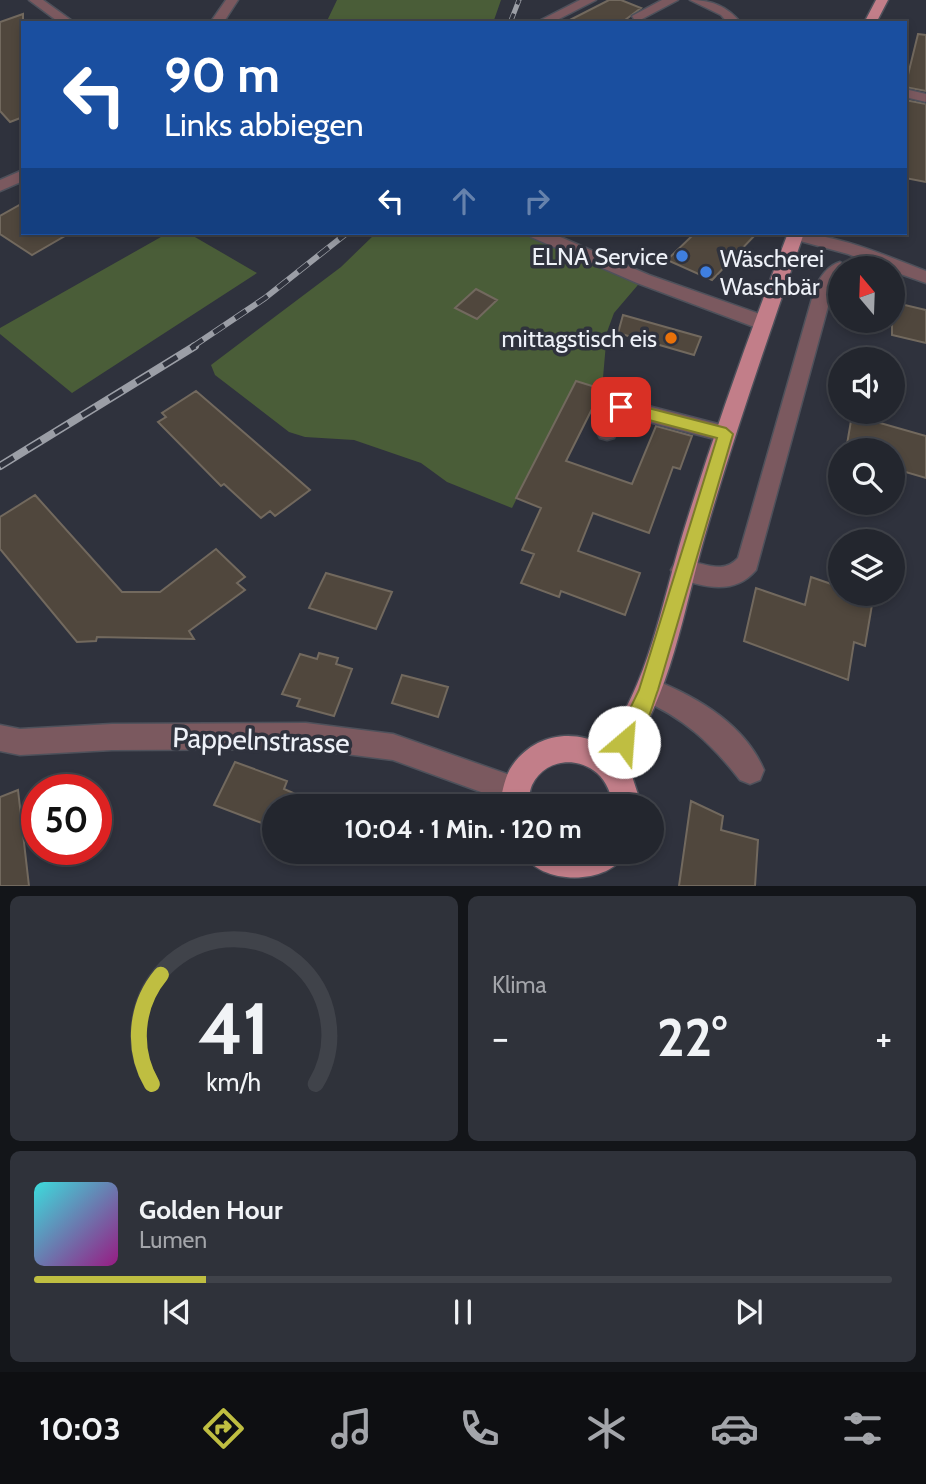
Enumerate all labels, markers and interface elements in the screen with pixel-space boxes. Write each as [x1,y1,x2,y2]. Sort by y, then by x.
text: 90 m [164,45,280,104]
icon: left [49,49,140,140]
text: Links abbiegen [164,105,364,144]
icon: left [372,182,410,220]
icon: ahead [445,182,483,220]
icon: right [518,182,556,220]
place label: ELNA Service [532,242,668,271]
place label: Wäscherei Waschbär [720,244,824,301]
marker: ELNA Service [674,248,690,264]
north arrow [828,256,905,332]
map controls [828,256,905,606]
marker: Wäscherei Waschbär [698,264,714,280]
place label: mittagstisch eis [502,324,657,353]
marker: mittagstisch eis [663,330,679,346]
button: sound [828,347,905,424]
pin [591,377,651,437]
icon: arrive [602,388,640,426]
button: search [828,438,905,515]
button: layers [828,529,905,606]
position arrow [587,705,661,779]
street label: Pappelnstrasse [172,720,350,760]
speed limit sign: 50 [21,774,112,865]
text: 10:04 · 1 Min. · 120 m [344,813,582,845]
text: Klima [492,971,547,999]
text: 41 [198,985,270,1073]
text: 22° [657,1006,727,1069]
text: − [492,1014,509,1061]
text: + [875,1014,892,1061]
text: km/h [207,1067,261,1097]
text: Golden Hour [139,1194,282,1226]
text: Lumen [139,1226,207,1254]
icon: previous [158,1293,196,1331]
icon: pause [444,1293,482,1331]
icon: next [730,1293,768,1331]
icon: directions [199,1404,248,1453]
icon: music [327,1404,376,1453]
icon: phone [455,1404,504,1453]
icon: climate [582,1404,631,1453]
icon: car [710,1404,759,1453]
icon: filters [838,1404,887,1453]
text: 10:03 [39,1409,121,1448]

